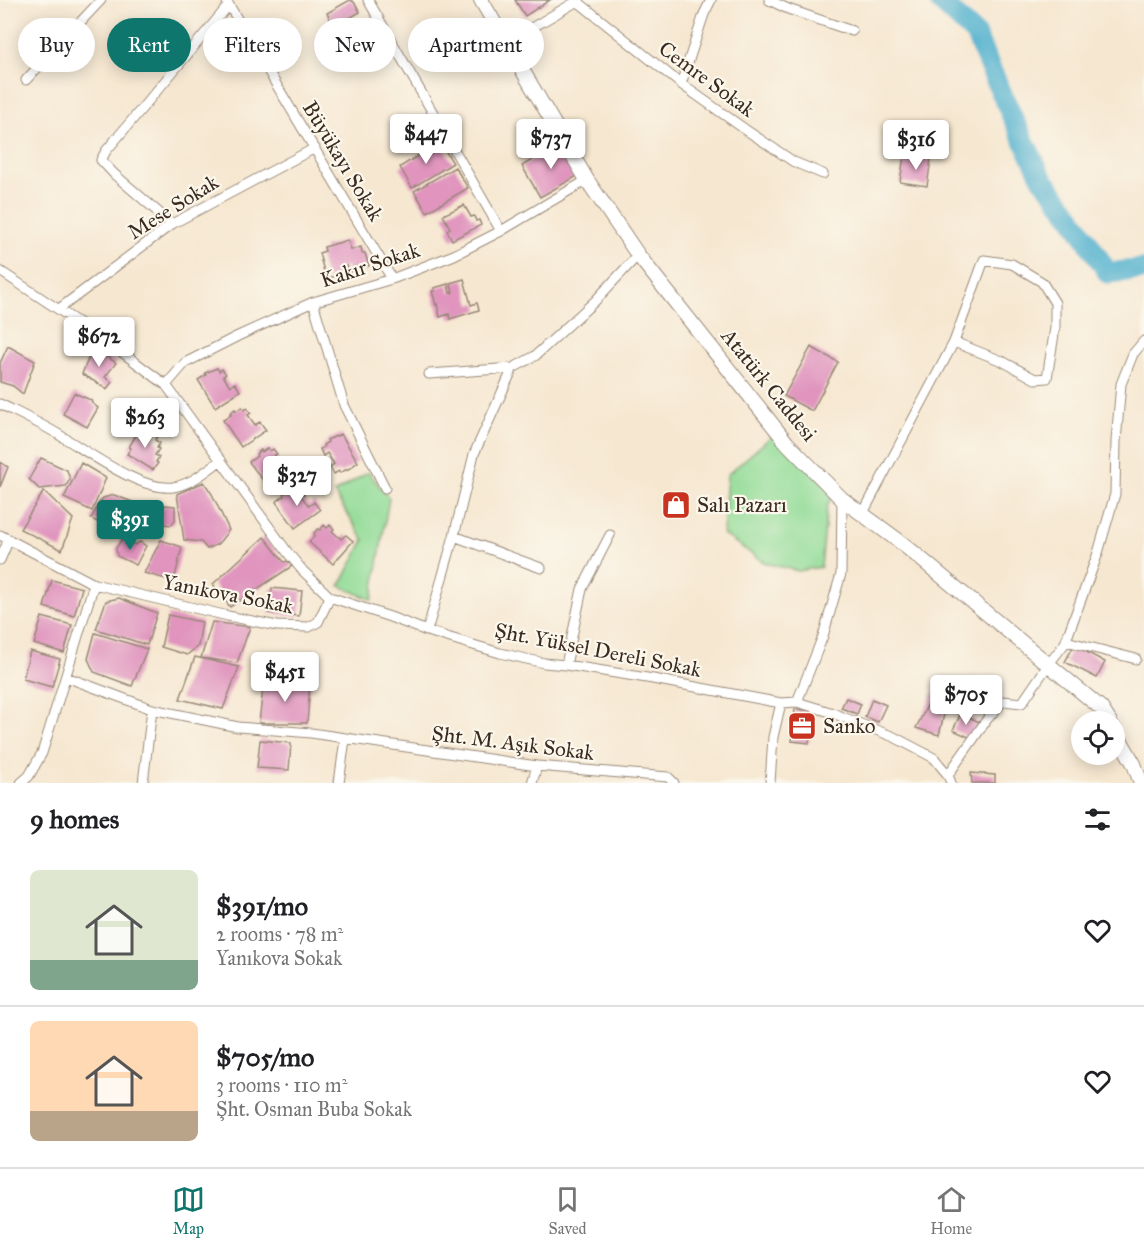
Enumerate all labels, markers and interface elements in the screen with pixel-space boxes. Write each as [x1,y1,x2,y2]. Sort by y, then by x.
chip: Buy [18,18,95,72]
chip: Rent [107,18,191,72]
chip: Filters [203,18,302,72]
chip: New [314,18,396,72]
chip: Apartment [408,18,544,72]
street label: Cemre Sokak [654,35,760,123]
street label: Büyükayı Sokak [297,96,389,226]
pin: $447 [390,114,462,165]
pin: $737 [515,119,587,170]
pin: $316 [880,120,952,171]
text: $447 [404,121,448,145]
text: $737 [530,126,572,150]
text: $316 [897,127,935,151]
street label: Mese Sokak [123,169,223,245]
street label: Kakır Sokak [317,237,423,293]
pin: $672 [63,317,135,368]
street label: Atatürk Caddesi [715,323,822,447]
text: $672 [78,324,120,348]
pin: $263 [109,398,181,449]
text: $263 [125,405,165,429]
pin: $327 [261,456,333,507]
text: $327 [277,463,317,487]
shop icon: Salı Pazarı [660,489,692,521]
place label: Salı Pazarı [697,492,787,518]
pin: $391 [94,500,166,551]
text: $391 [111,507,149,531]
street label: Yanıkova Sokak [160,569,296,619]
street label: Şht. Yüksel Dereli Sokak [493,617,704,683]
pin: $451 [249,652,321,703]
text: $451 [265,659,305,683]
pin: $705 [930,675,1002,726]
text: $705 [944,682,988,706]
office icon: Sanko [786,710,818,742]
map controls [1071,711,1125,765]
button: locate [1071,711,1125,765]
place label: Sanko [823,713,876,739]
street label: Şht. M. Aşık Sokak [430,720,596,766]
text: 9 homes [30,803,119,835]
icon: filters [1081,803,1114,836]
text: $391/mo [216,890,308,922]
icon: home [78,894,150,966]
icon: heart [1081,914,1114,947]
text: 2 rooms · 78 m² [216,922,343,946]
text: Yanıkova Sokak [216,946,342,970]
text: $705/mo [216,1041,314,1073]
icon: home [78,1045,150,1117]
icon: heart [1081,1065,1114,1098]
text: 3 rooms · 110 m² [216,1073,347,1097]
text: Şht. Osman Buba Sokak [216,1097,412,1121]
tab: Map [172,1183,205,1238]
tab: Saved [549,1183,587,1238]
tab: Home [930,1183,972,1238]

